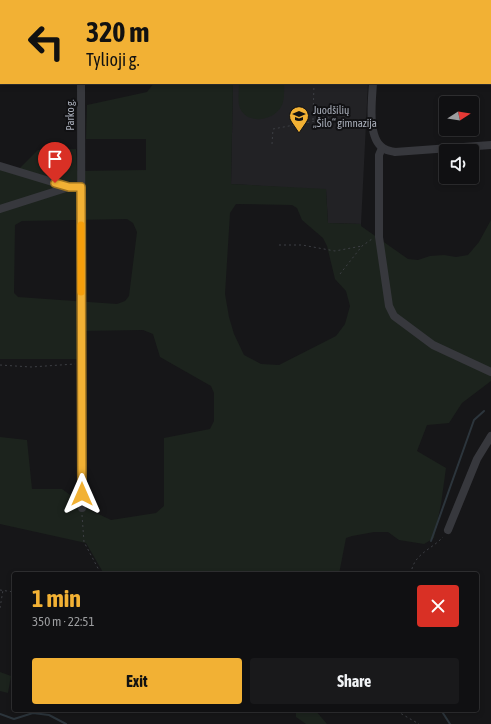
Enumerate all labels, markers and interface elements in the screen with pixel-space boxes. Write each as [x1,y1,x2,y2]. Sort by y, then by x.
icon: left [20,16,72,68]
text: 320 m [86,16,149,48]
text: Tylioji g. [86,49,140,70]
north arrow [439,96,479,136]
map controls [439,96,479,184]
street label: Parko g. [64,99,76,131]
place label: Juodšilių „Šilo“ gimnazija [313,104,377,129]
school or university icon: Juodšilių „Šilo“ gimnazija [288,105,310,133]
pin [38,142,72,183]
button: sound [439,144,479,184]
icon: arrive [44,148,66,170]
position arrow [61,473,103,515]
text: 1 min [32,585,81,612]
button: close [417,585,459,627]
text: 350 m · 22:51 [32,614,95,629]
button: Exit [32,658,242,704]
button: Share [250,658,459,704]

